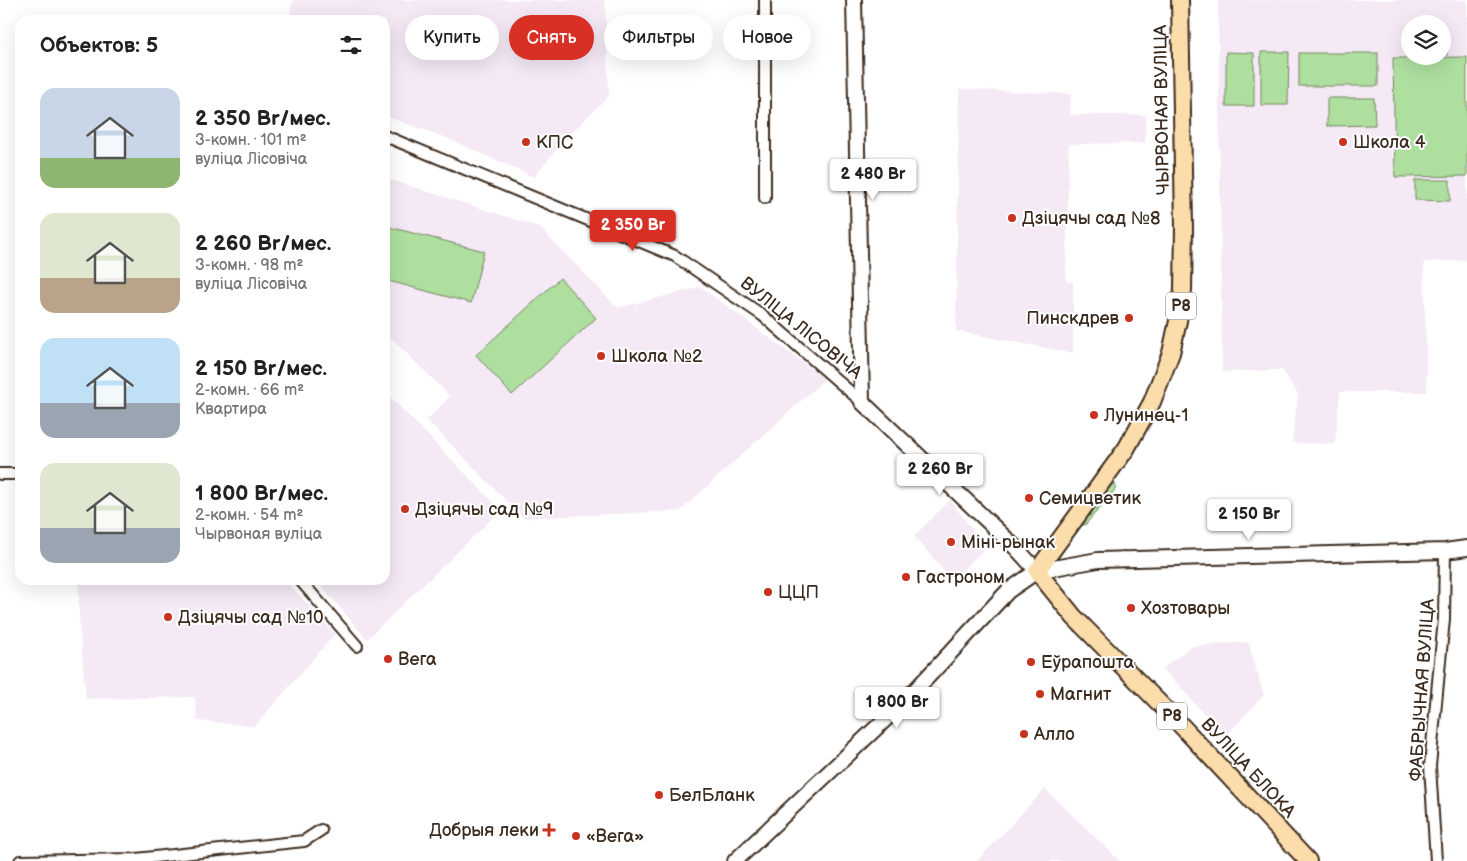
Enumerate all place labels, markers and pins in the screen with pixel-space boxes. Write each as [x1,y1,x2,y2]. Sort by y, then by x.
place label: КПС [536,132,573,153]
place label: Школа 4 [1353,132,1426,153]
marker: КПС [520,136,532,148]
marker: Школа 4 [1337,136,1349,148]
pin: 2 480 Br [821,158,925,201]
place label: Дзіцячы сад №8 [1022,208,1161,229]
pin: 2 350 Br [581,210,685,252]
marker: Дзіцячы сад №8 [1006,212,1018,224]
place label: Пинскдрев [1026,308,1120,329]
marker: Пинскдрев [1123,312,1135,324]
place label: Школа №2 [611,346,703,367]
marker: Школа №2 [595,350,607,362]
place label: Лунинец-1 [1103,405,1188,426]
marker: Лунинец-1 [1088,409,1100,421]
pin: 2 260 Br [888,454,992,496]
place label: Семицветик [1039,488,1142,509]
marker: Семицветик [1023,492,1035,504]
pin: 2 150 Br [1197,498,1301,541]
place label: Дзіцячы сад №9 [415,499,554,520]
marker: Дзіцячы сад №9 [399,503,411,515]
place label: Міні-рынак [961,532,1056,553]
marker: Міні-рынак [945,536,957,548]
place label: Гастроном [916,567,1005,588]
marker: Гастроном [900,571,912,583]
place label: ЦЦП [778,582,819,603]
marker: ЦЦП [762,586,774,598]
place label: Хозтовары [1141,598,1230,619]
marker: Хозтовары [1125,602,1137,614]
place label: Дзіцячы сад №10 [178,607,324,628]
marker: Дзіцячы сад №10 [162,611,174,623]
place label: Вега [398,649,437,670]
place label: Еўрапошта [1041,652,1135,673]
marker: Вега [382,653,394,665]
marker: Еўрапошта [1025,656,1037,668]
place label: Магнит [1050,684,1112,705]
pin: 1 800 Br [845,686,949,729]
marker: Магнит [1034,688,1046,700]
place label: Алло [1033,724,1075,745]
marker: Алло [1018,728,1030,740]
place label: БелБланк [669,785,755,806]
marker: БелБланк [653,789,665,801]
place label: Добрыя леки [429,820,539,841]
marker: Добрыя леки [543,824,555,836]
place label: «Вега» [586,826,644,847]
marker: «Вега» [570,830,582,842]

